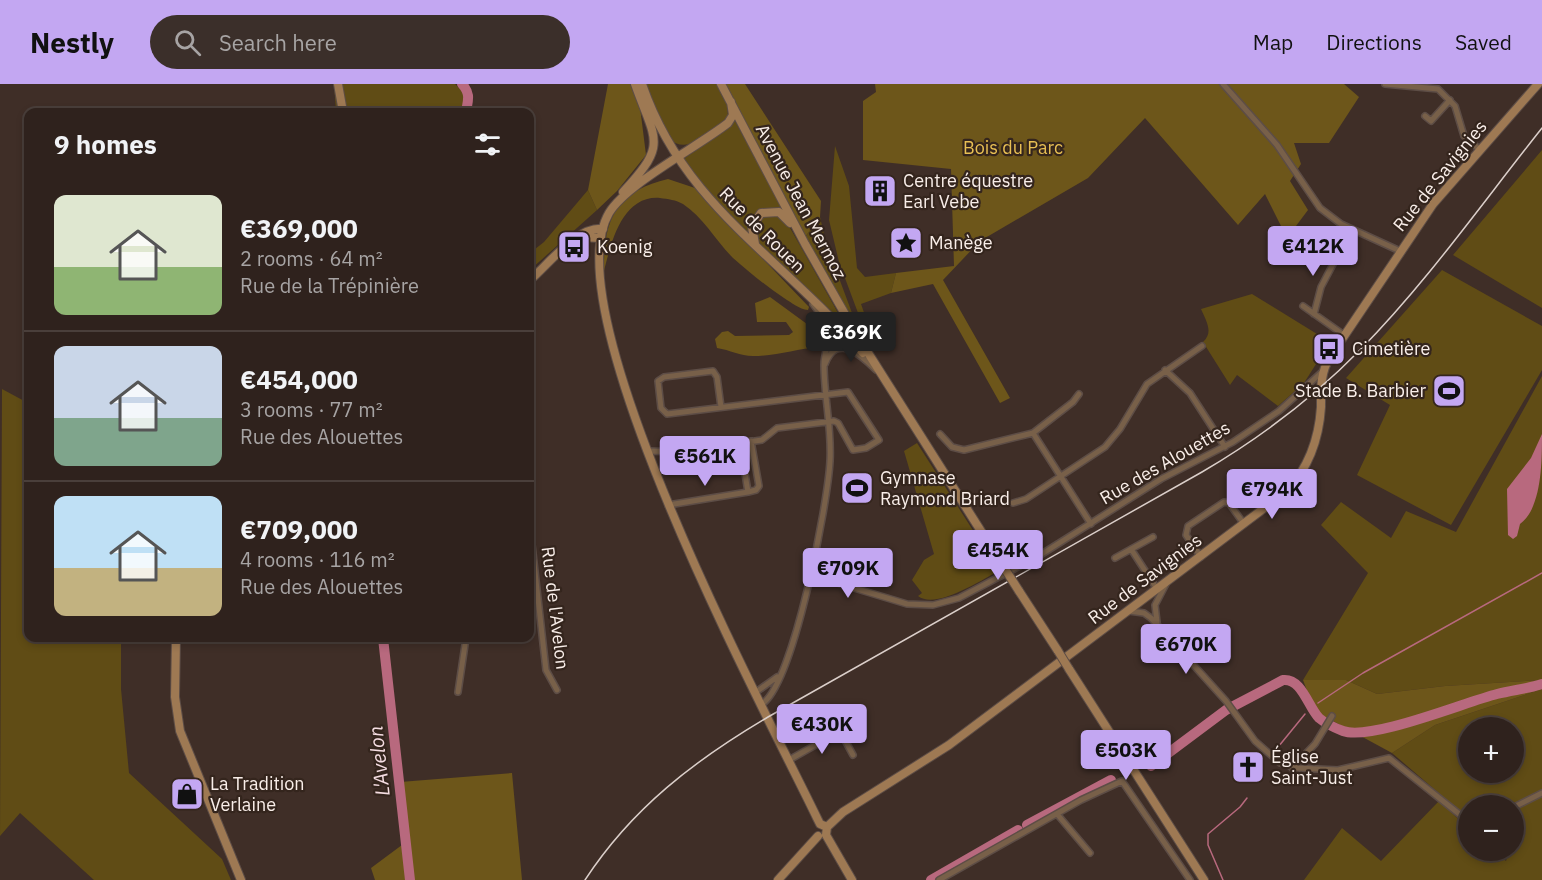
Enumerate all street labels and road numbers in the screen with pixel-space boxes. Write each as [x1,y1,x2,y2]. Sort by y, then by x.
street label: Rue de Savignies [1388,115,1492,236]
street label: Avenue Jean Mermoz [751,120,852,283]
street label: Rue de Rouen [715,182,810,277]
street label: Rue des Alouettes [1095,416,1234,509]
street label: Rue de Savignies [1083,528,1206,629]
street label: Rue de l'Avelon [537,545,574,671]

